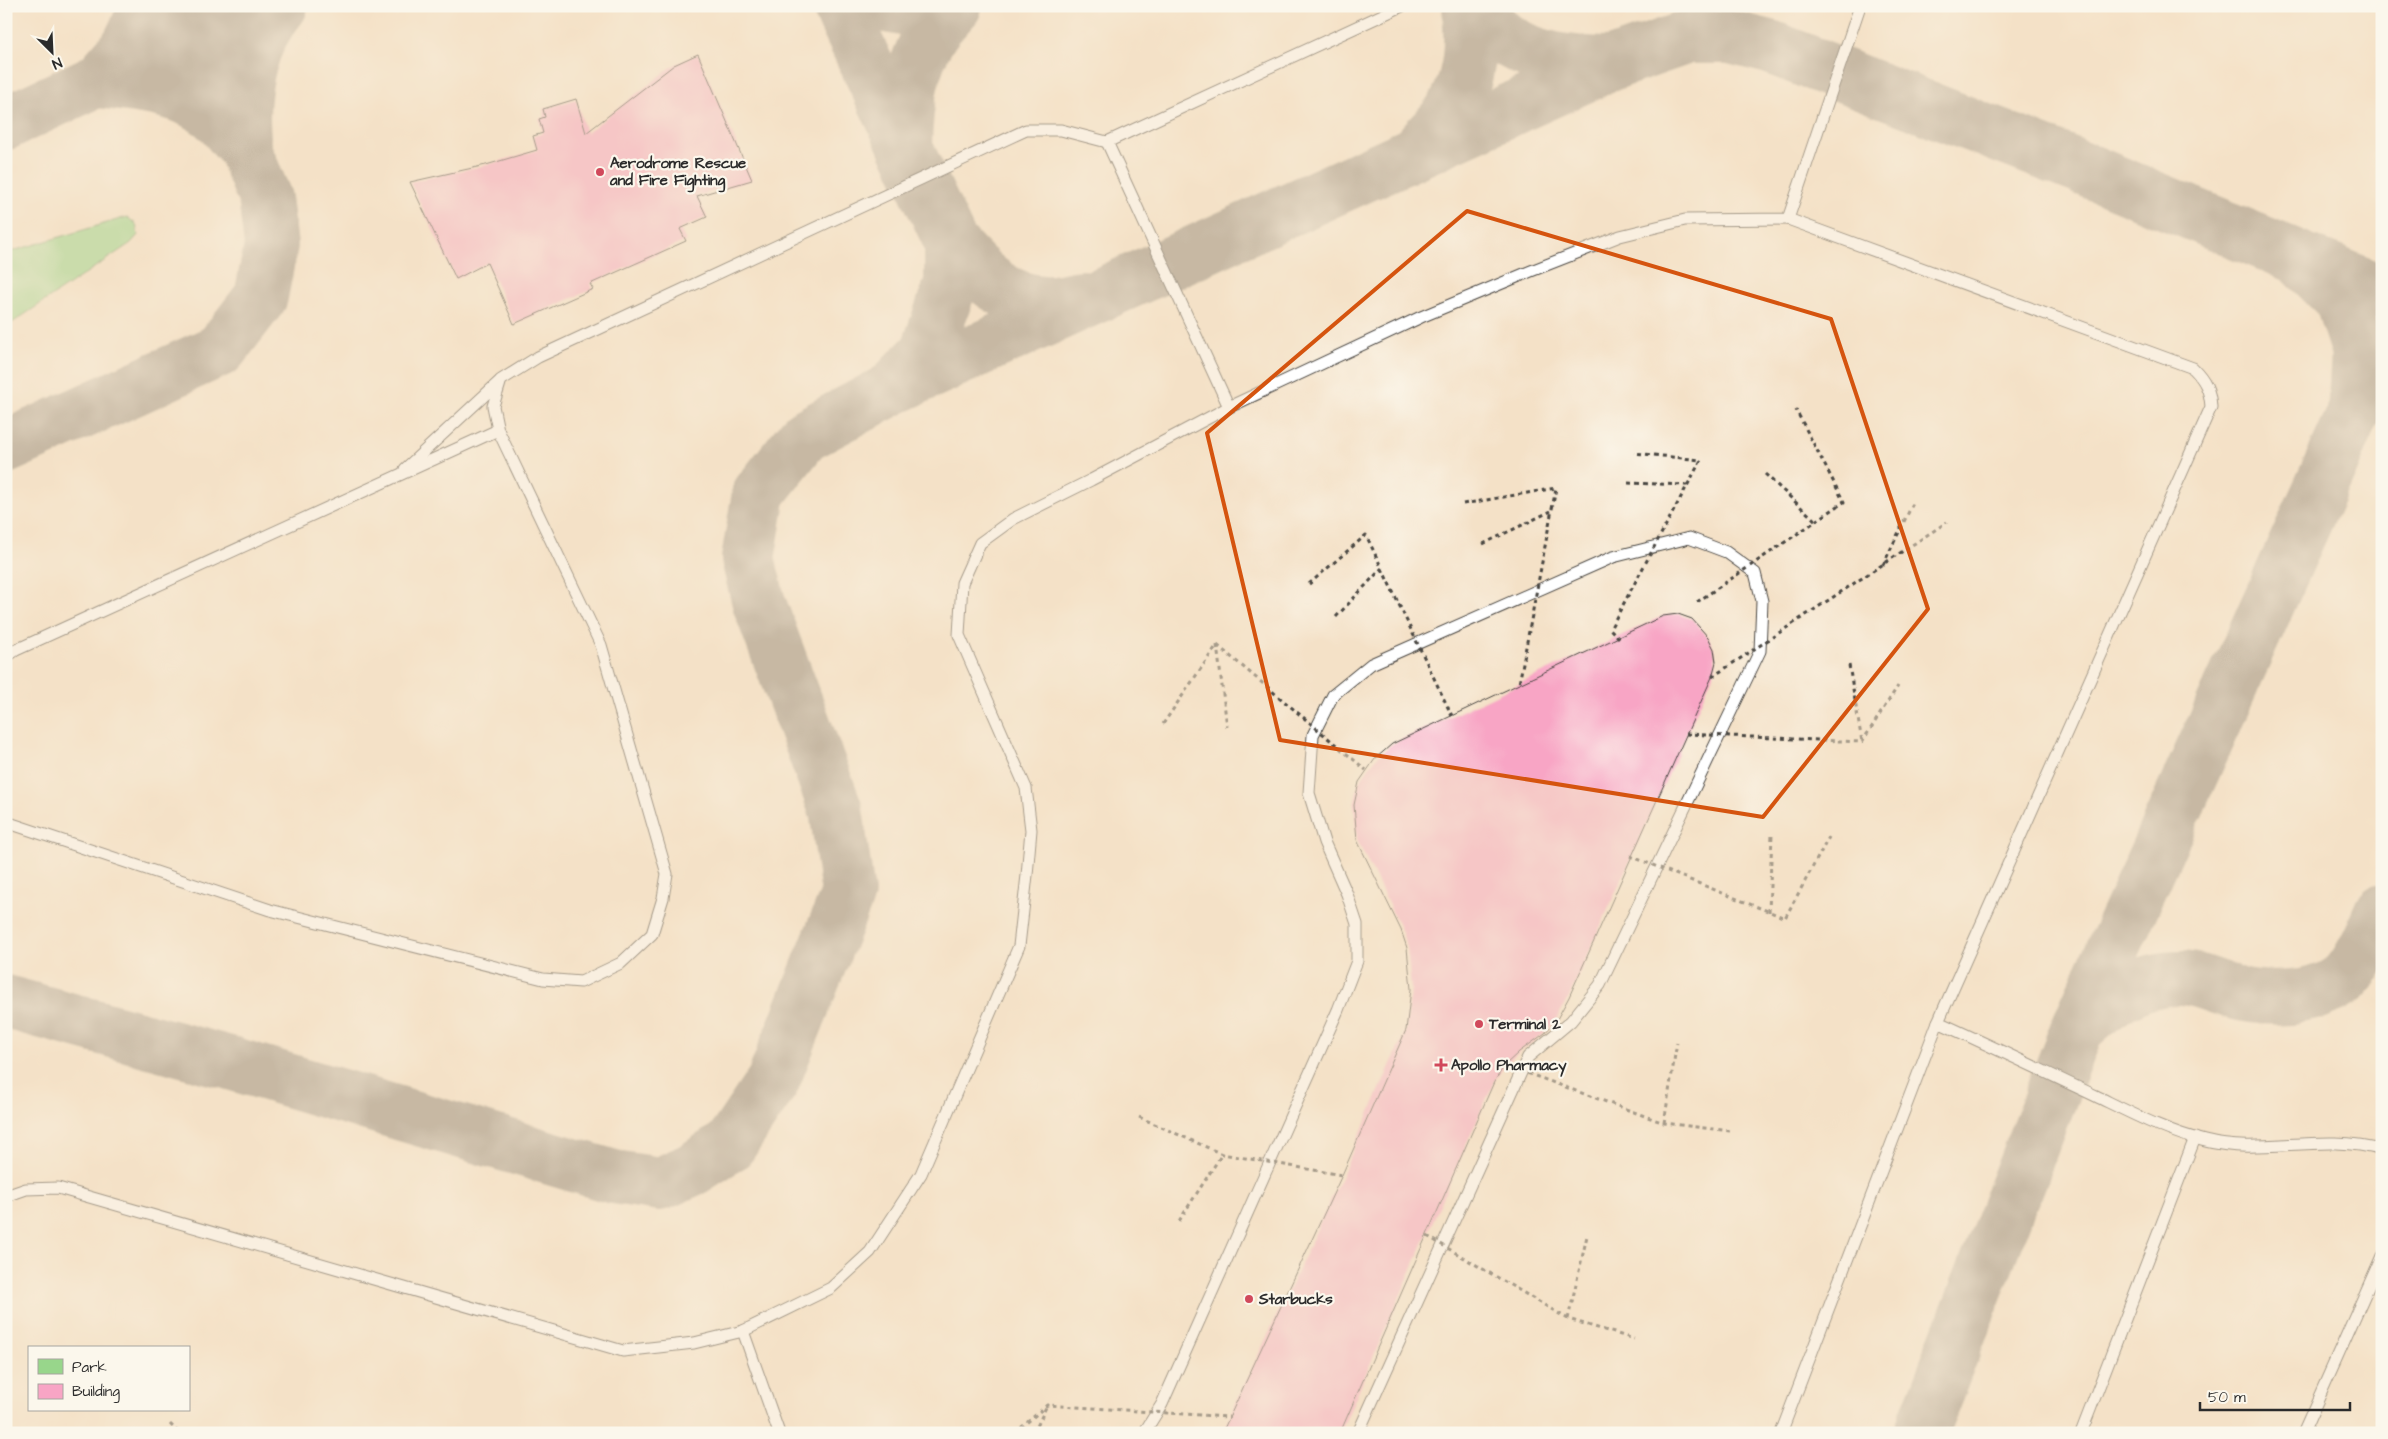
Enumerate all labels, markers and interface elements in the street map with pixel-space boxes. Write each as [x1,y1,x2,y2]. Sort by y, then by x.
north arrow [28,28,78,78]
text: N [49,52,65,74]
place label: Aerodrome Rescue and Fire Fighting [609,153,746,193]
marker: Aerodrome Rescue and Fire Fighting [594,166,606,178]
place label: Terminal 2 [1488,1014,1561,1035]
marker: Terminal 2 [1473,1018,1485,1030]
place label: Apollo Pharmacy [1451,1055,1567,1077]
marker: Apollo Pharmacy [1435,1059,1447,1071]
place label: Starbucks [1258,1289,1333,1310]
marker: Starbucks [1243,1293,1255,1305]
legend [28,1346,190,1412]
text: Park [72,1357,107,1378]
scale bar [2200,1379,2350,1411]
text: Building [72,1381,120,1403]
text: 50 m [2208,1387,2246,1408]

